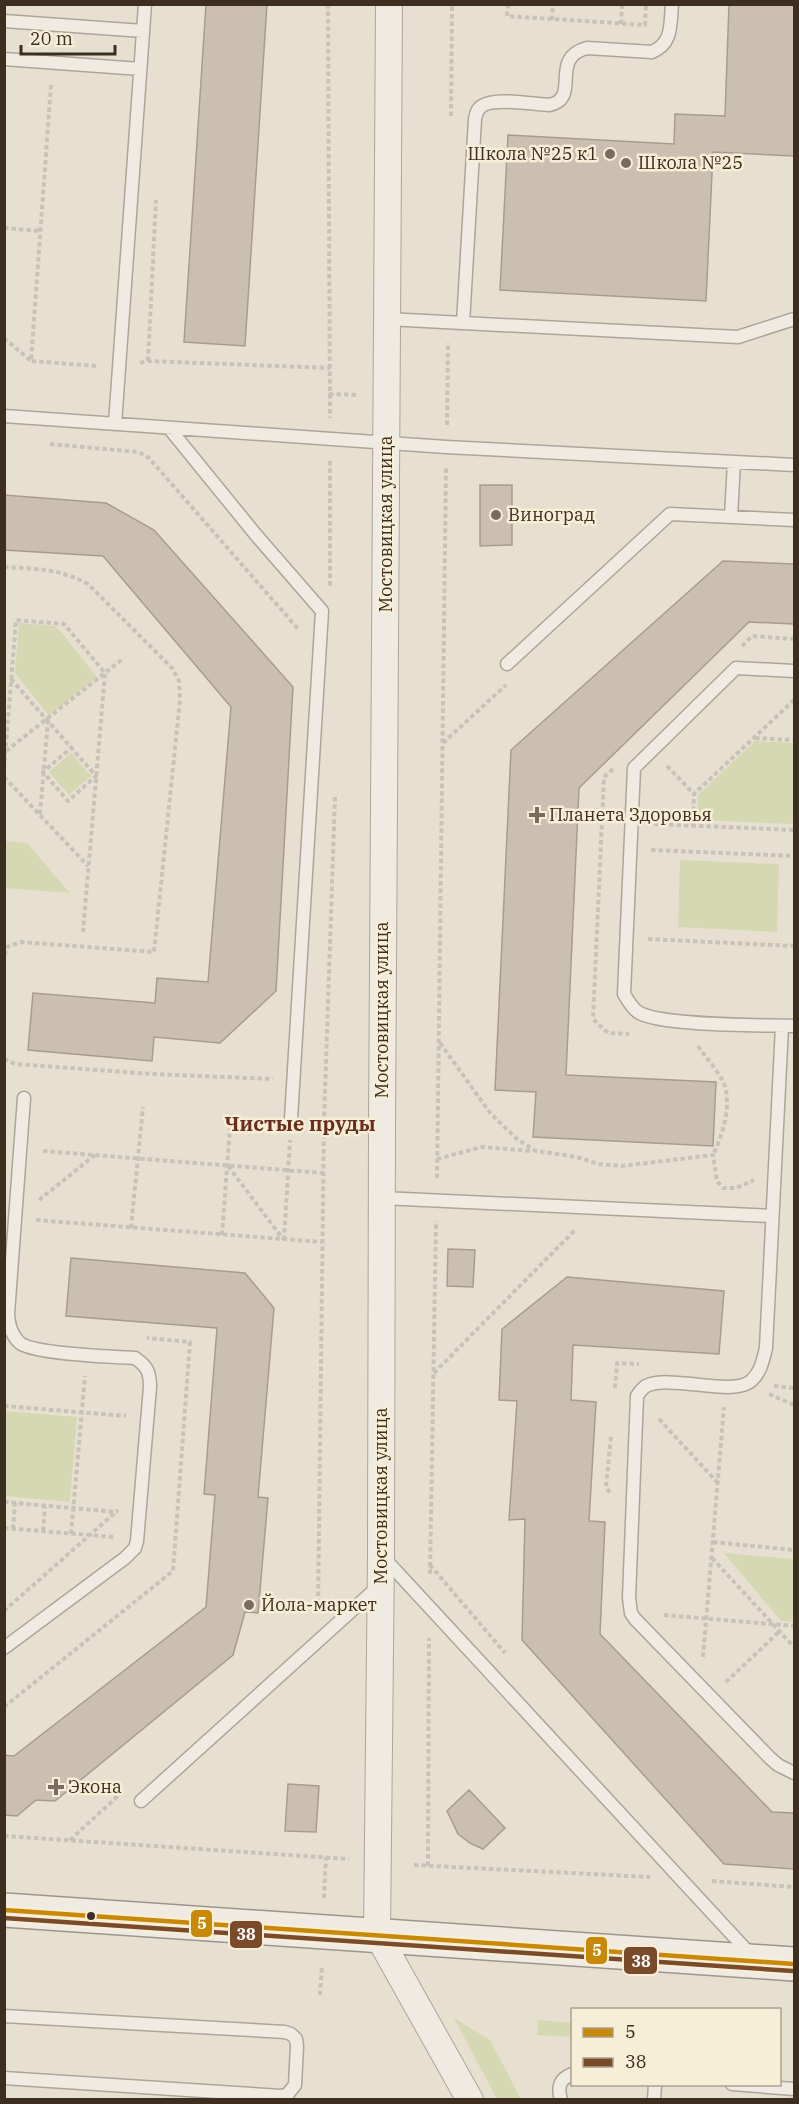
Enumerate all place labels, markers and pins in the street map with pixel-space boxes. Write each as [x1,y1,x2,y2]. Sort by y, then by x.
place label: Школа №25 к1 [467,142,598,165]
marker: Школа №25 к1 [603,147,617,161]
place label: Школа №25 [638,151,743,174]
marker: Школа №25 [619,156,633,170]
place label: Виноград [508,503,595,526]
marker: Виноград [489,508,503,522]
place label: Планета Здоровья [549,803,712,826]
marker: Планета Здоровья [530,808,544,822]
place label: Йола-маркет [261,1593,377,1616]
marker: Йола-маркет [242,1598,256,1612]
place label: Экона [68,1775,122,1798]
marker: Экона [49,1780,63,1794]
unlabelled marker [85,1910,97,1922]

